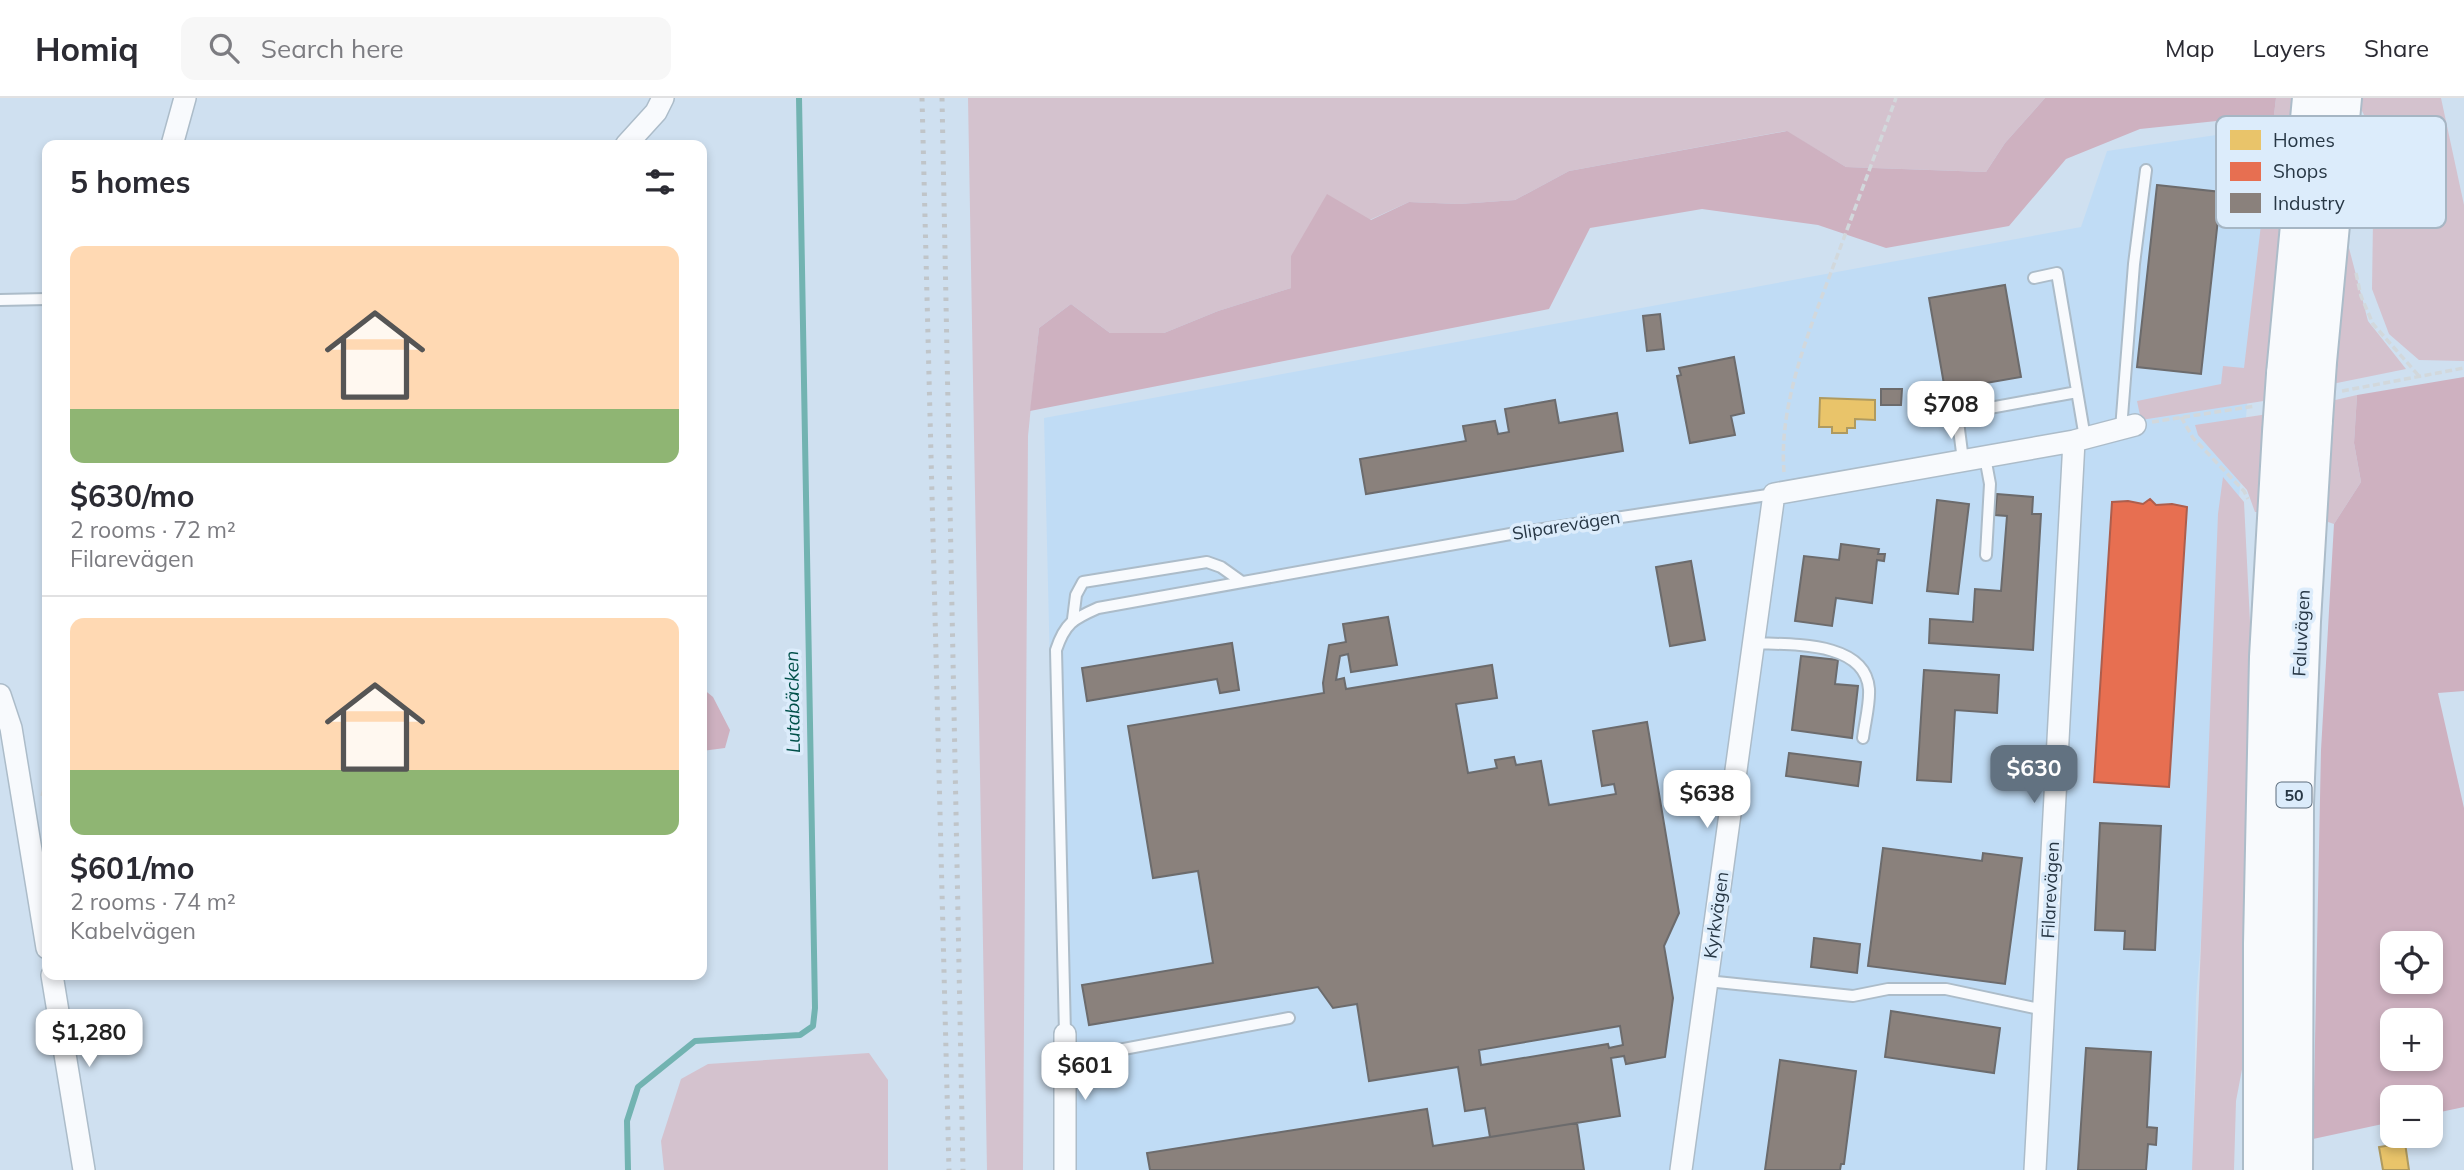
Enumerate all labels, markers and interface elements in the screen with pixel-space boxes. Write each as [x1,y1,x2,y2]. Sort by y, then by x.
search box [181,17,671,80]
text: Homiq [35,28,139,69]
icon: search [205,29,243,67]
text: Search here [261,32,404,65]
text: Map [2165,33,2214,63]
text: Layers [2252,33,2326,63]
text: Share [2364,33,2429,63]
legend [2216,116,2446,228]
text: Homes [2273,128,2335,152]
text: Shops [2273,159,2328,183]
text: 5 homes [70,163,191,201]
icon: filters [641,163,679,201]
text: Industry [2273,191,2345,215]
icon: home [312,292,438,418]
pin: $708 [1910,382,1992,441]
text: $708 [1923,389,1979,418]
text: $630/mo [70,477,194,515]
street label: Sliparevägen [1510,505,1622,545]
text: 2 rooms · 72 m² [70,515,236,544]
text: Filarevägen [70,544,194,573]
street label: Faluvägen [2287,589,2315,677]
water label: Lutabäcken [779,651,805,753]
icon: home [312,664,438,790]
pin: $630 [1993,746,2075,805]
text: $630 [2006,753,2062,782]
pin: $638 [1666,770,1748,830]
text: $638 [1679,778,1735,807]
road number: 50 [2276,782,2312,808]
street label: Filarevägen [2036,841,2064,939]
text: $601/mo [70,849,194,887]
street label: Kyrkvägen [1699,870,1733,960]
text: 2 rooms · 74 m² [70,887,236,916]
text: Kabelvägen [70,916,196,945]
map controls [2380,931,2443,1148]
button: locate [2380,931,2443,994]
button: + [2380,1008,2443,1071]
pin: $1,280 [32,1010,146,1069]
text: $1,280 [52,1017,126,1046]
pin: $601 [1044,1042,1126,1102]
text: $601 [1057,1050,1113,1079]
button: − [2380,1085,2443,1148]

